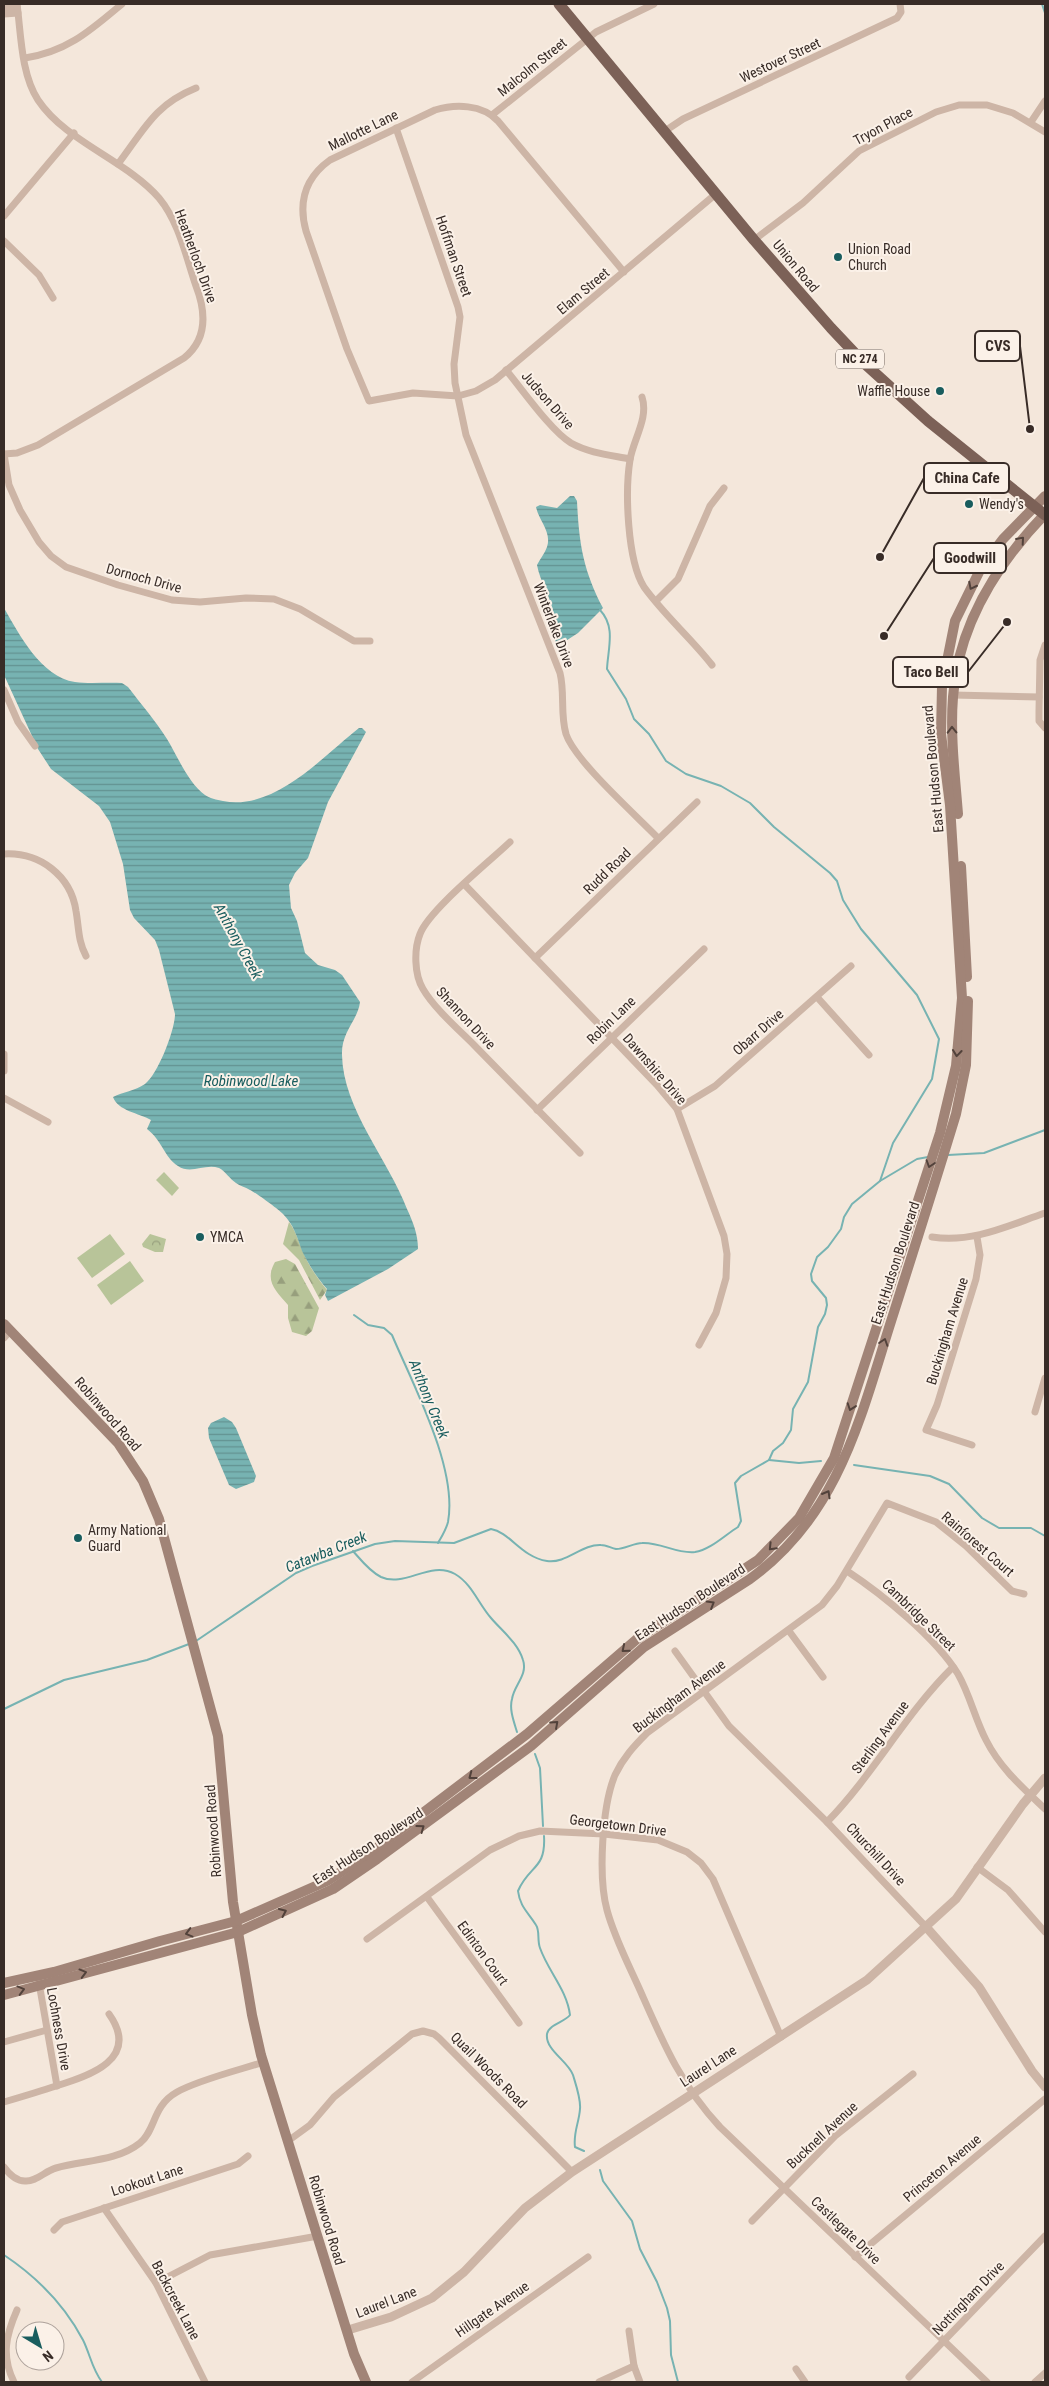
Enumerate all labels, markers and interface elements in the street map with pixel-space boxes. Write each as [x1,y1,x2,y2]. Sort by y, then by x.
street label: Malcolm Street [494,34,570,100]
street label: Westover Street [737,34,823,86]
street label: Tryon Place [851,104,916,148]
street label: Mallotte Lane [326,106,401,154]
street label: Heatherloch Drive [172,207,220,305]
street label: Hoffman Street [433,213,475,299]
street label: Union Road [770,237,822,295]
place label: Union Road Church [848,241,911,273]
marker: Union Road Church [832,251,844,263]
street label: Elam Street [554,264,612,318]
callout: CVS [975,331,1020,361]
text: CVS [985,337,1011,355]
road number: NC 274 [836,349,884,368]
street label: Judson Drive [518,368,578,433]
place label: Waffle House [857,383,930,399]
marker: Waffle House [934,385,946,397]
callout: China Cafe [924,463,1009,493]
text: China Cafe [934,469,1000,487]
place label: Wendy's [979,496,1024,512]
marker: Wendy's [963,498,975,510]
one-way arrow [1015,537,1024,546]
callout: Goodwill [934,543,1006,573]
text: Goodwill [944,549,996,567]
street label: Dornoch Drive [105,560,184,596]
street label: Winterlake Drive [531,580,578,670]
one-way arrow [967,581,978,590]
callout: Taco Bell [893,657,968,687]
text: Taco Bell [904,663,958,681]
street label: East Hudson Boulevard [919,705,947,833]
one-way arrow [947,726,958,734]
street label: Rudd Road [580,845,634,897]
water label: Anthony Creek [209,899,266,982]
street label: Shannon Drive [433,984,499,1053]
street label: Robin Lane [583,993,639,1047]
street label: Obarr Drive [729,1005,787,1058]
street label: Dawnshire Drive [620,1030,690,1108]
one-way arrow [952,1049,963,1057]
water label: Robinwood Lake [204,1072,298,1090]
one-way arrow [926,1159,936,1168]
street label: East Hudson Boulevard [868,1200,922,1326]
place label: YMCA [210,1229,244,1245]
marker: YMCA [194,1231,206,1243]
street label: Buckingham Avenue [923,1275,971,1387]
one-way arrow [878,1338,888,1346]
water label: Anthony Creek [405,1356,453,1441]
street label: Robinwood Road [72,1374,144,1454]
one-way arrow [847,1402,857,1411]
one-way arrow [821,1490,831,1499]
street label: Rainforest Court [939,1508,1017,1580]
place label: Army National Guard [88,1522,166,1554]
water label: Catawba Creek [283,1527,370,1576]
marker: Army National Guard [72,1532,84,1544]
one-way arrow [769,1541,778,1550]
street label: East Hudson Boulevard [632,1560,748,1644]
street label: Cambridge Street [879,1576,959,1654]
one-way arrow [706,1601,715,1611]
one-way arrow [621,1644,630,1653]
street label: Buckingham Avenue [630,1656,729,1736]
street label: Sterling Avenue [848,1697,912,1776]
one-way arrow [549,1721,558,1730]
one-way arrow [469,1771,478,1779]
street label: Robinwood Road [202,1784,224,1878]
street label: East Hudson Boulevard [310,1804,426,1888]
street label: Georgetown Drive [569,1811,668,1839]
street label: Churchill Drive [843,1819,909,1889]
one-way arrow [415,1825,425,1834]
one-way arrow [278,1907,287,1918]
street label: Edinton Court [454,1918,512,1988]
one-way arrow [185,1927,194,1938]
one-way arrow [78,1969,86,1979]
one-way arrow [17,1985,25,1995]
street label: Lochness Drive [44,1986,74,2072]
street label: Quail Woods Road [448,2029,530,2111]
street label: Laurel Lane [677,2042,740,2090]
street label: Bucknell Avenue [783,2098,861,2172]
street label: Princeton Avenue [900,2131,984,2205]
street label: Lookout Lane [109,2161,185,2199]
street label: Robinwood Road [306,2173,348,2267]
street label: Castlegate Drive [808,2193,884,2267]
street label: Backcreek Lane [149,2258,204,2343]
street label: Nottingham Drive [929,2258,1007,2338]
street label: Hillgate Avenue [452,2277,532,2340]
street label: Laurel Lane [353,2283,419,2321]
north arrow [15,2321,65,2371]
text: N [40,2347,56,2365]

